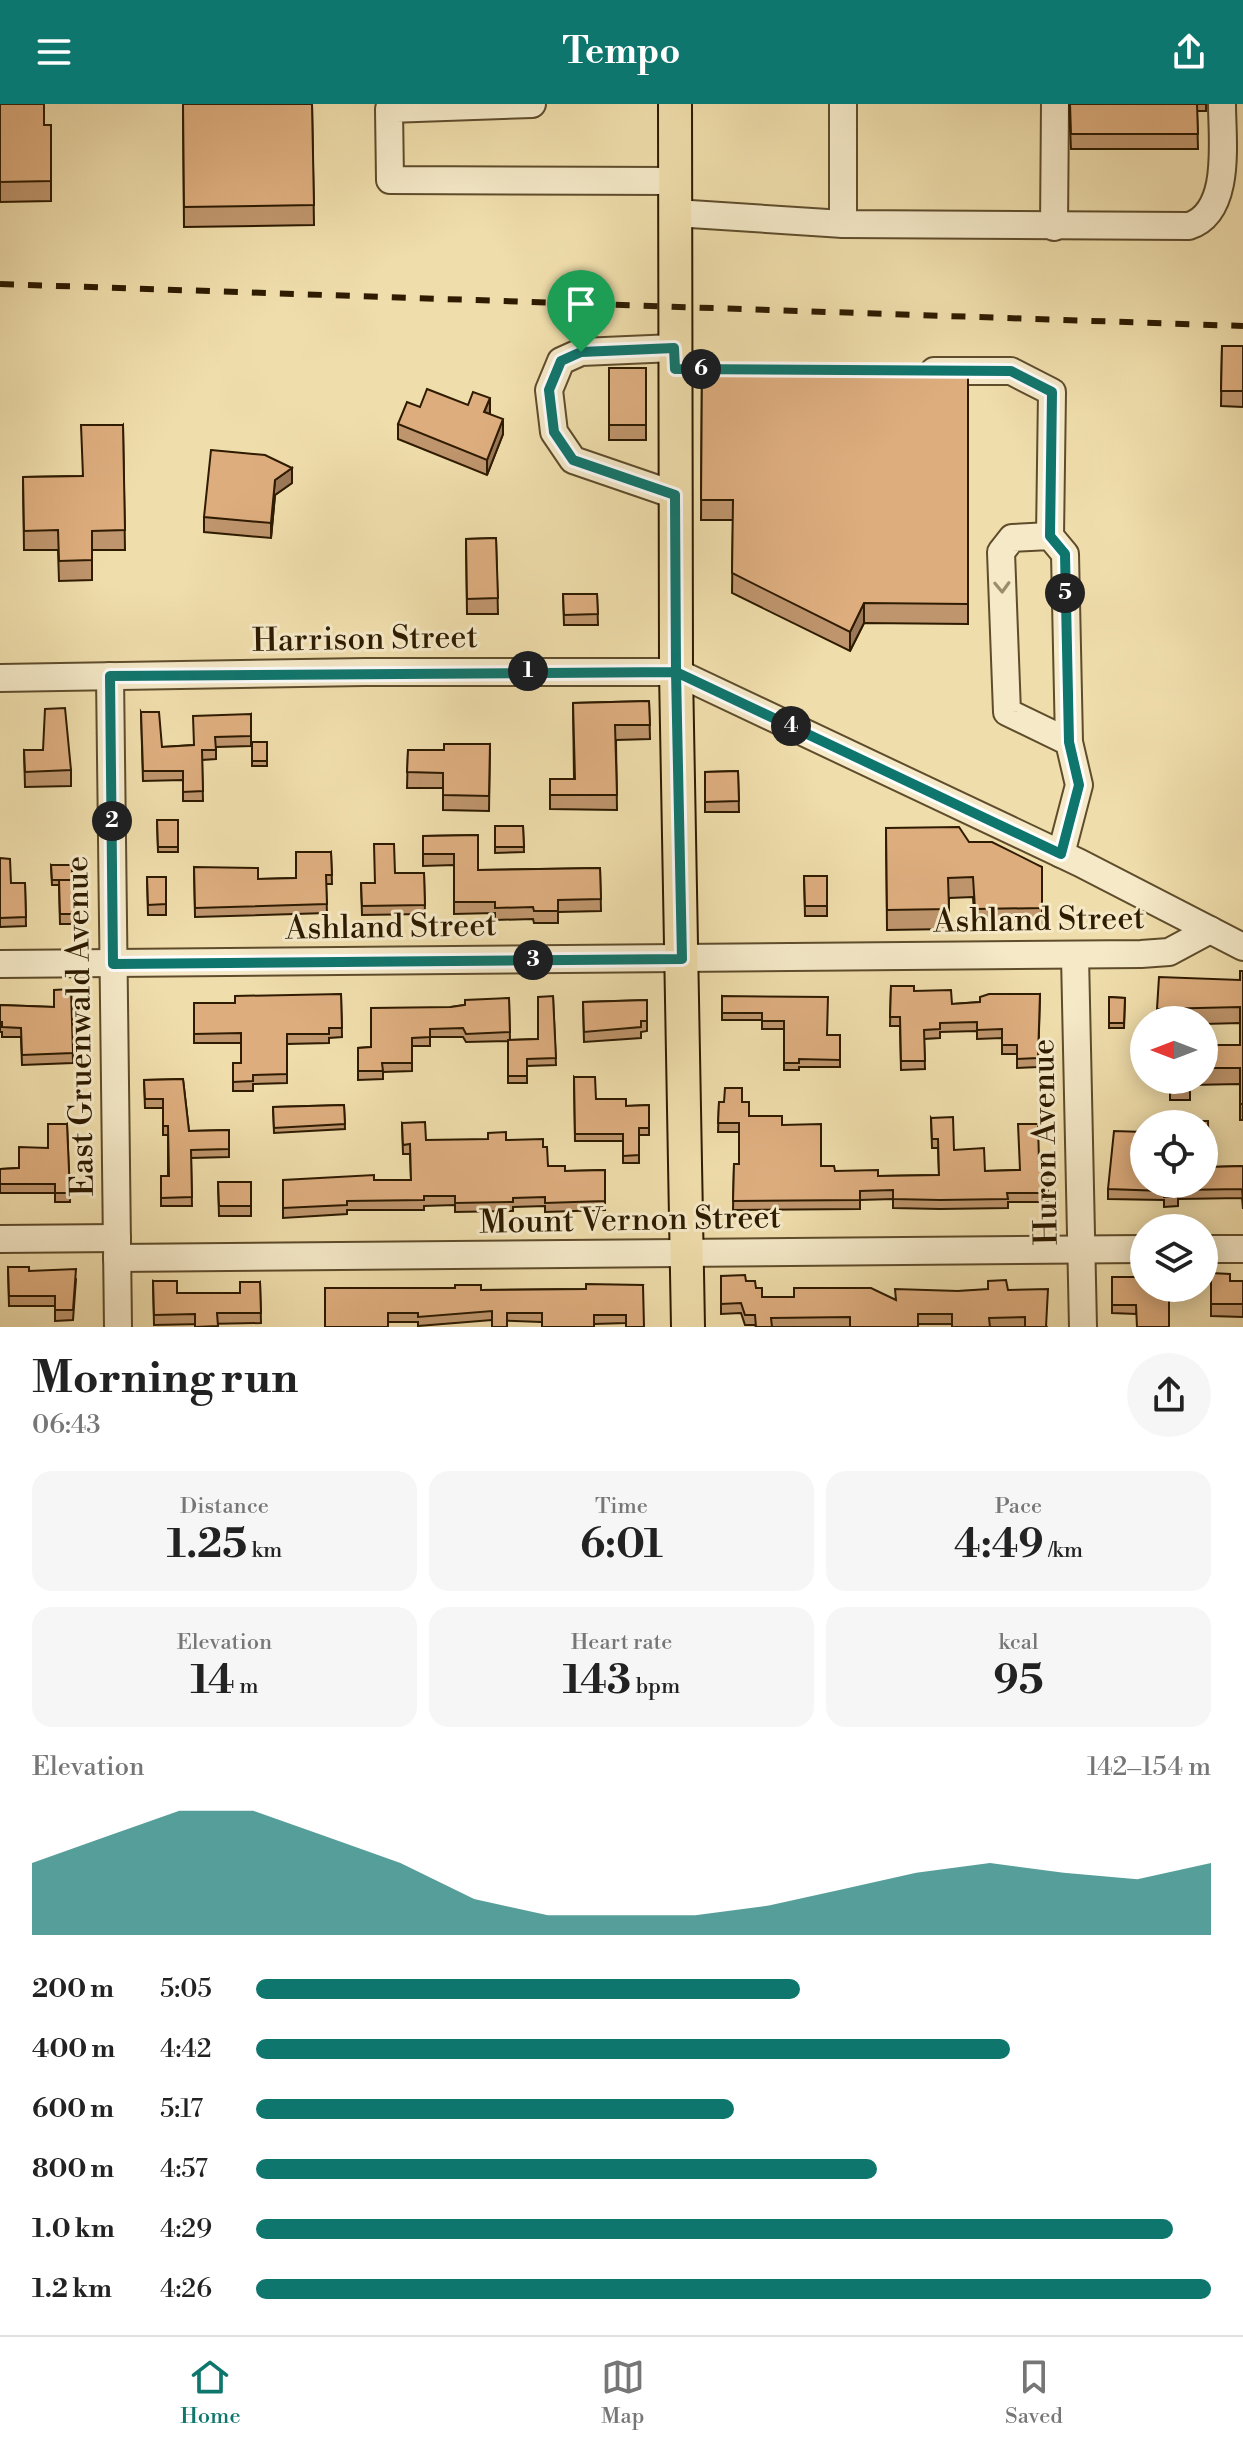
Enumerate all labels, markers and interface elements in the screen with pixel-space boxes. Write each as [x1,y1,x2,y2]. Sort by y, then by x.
icon: menu [32,30,76,74]
text: Tempo [562,30,681,75]
icon: share [1167,30,1211,74]
pin [547,270,615,352]
icon: arrive [559,282,603,326]
pin: 6 [681,349,721,389]
text: 6 [694,355,708,382]
pin: 5 [1045,573,1085,613]
text: 5 [1058,579,1072,606]
one-way arrow [994,581,1011,594]
street label: Harrison Street [252,617,478,661]
pin: 1 [508,651,548,691]
text: 1 [523,657,533,684]
pin: 4 [771,706,811,746]
text: 4 [784,712,798,739]
pin: 2 [92,801,132,841]
text: 2 [105,807,119,834]
street label: East Gruenwald Avenue [57,855,103,1197]
street label: Ashland Street [932,898,1145,942]
street label: Ashland Street [284,905,497,949]
pin: 3 [513,940,553,980]
text: 3 [526,946,540,973]
north arrow [1130,1006,1218,1094]
map controls [1130,1006,1218,1302]
street label: Huron Avenue [1023,1038,1067,1246]
button: locate [1130,1110,1218,1198]
street label: Mount Vernon Street [479,1197,781,1243]
button: layers [1130,1214,1218,1302]
text: Morning run [32,1351,298,1406]
button: share [1127,1353,1211,1437]
text: 06:43 [32,1409,101,1441]
text: Distance [180,1493,269,1520]
text: Time [595,1493,648,1520]
text: Pace [995,1493,1042,1520]
text: 1.25 [167,1520,247,1570]
text: 6:01 [580,1520,663,1570]
text: 4:49 [954,1520,1044,1570]
text: km [247,1537,282,1564]
text: /km [1044,1537,1083,1564]
text: Elevation [177,1629,272,1656]
text: Heart rate [571,1629,672,1656]
text: kcal [999,1629,1038,1656]
text: 14 [190,1656,235,1706]
text: 143 [563,1656,631,1706]
text: 95 [994,1656,1044,1706]
text: m [235,1673,259,1700]
text: bpm [631,1673,680,1700]
text: Elevation [32,1751,145,1783]
text: 142–154 m [1087,1751,1211,1783]
text: 200 m [32,1973,114,2005]
text: 5:05 [160,1973,212,2005]
text: 400 m [32,2033,115,2065]
text: 4:42 [160,2033,212,2065]
text: 600 m [32,2093,114,2125]
text: 5:17 [160,2093,203,2125]
text: 800 m [32,2153,114,2185]
text: 4:57 [160,2153,208,2185]
text: 1.0 km [32,2213,115,2245]
text: 4:29 [160,2213,212,2245]
text: 1.2 km [32,2273,112,2305]
text: 4:26 [160,2273,212,2305]
tab: Home [180,2355,241,2430]
tab: Map [601,2355,645,2430]
tab: Saved [1005,2355,1063,2430]

